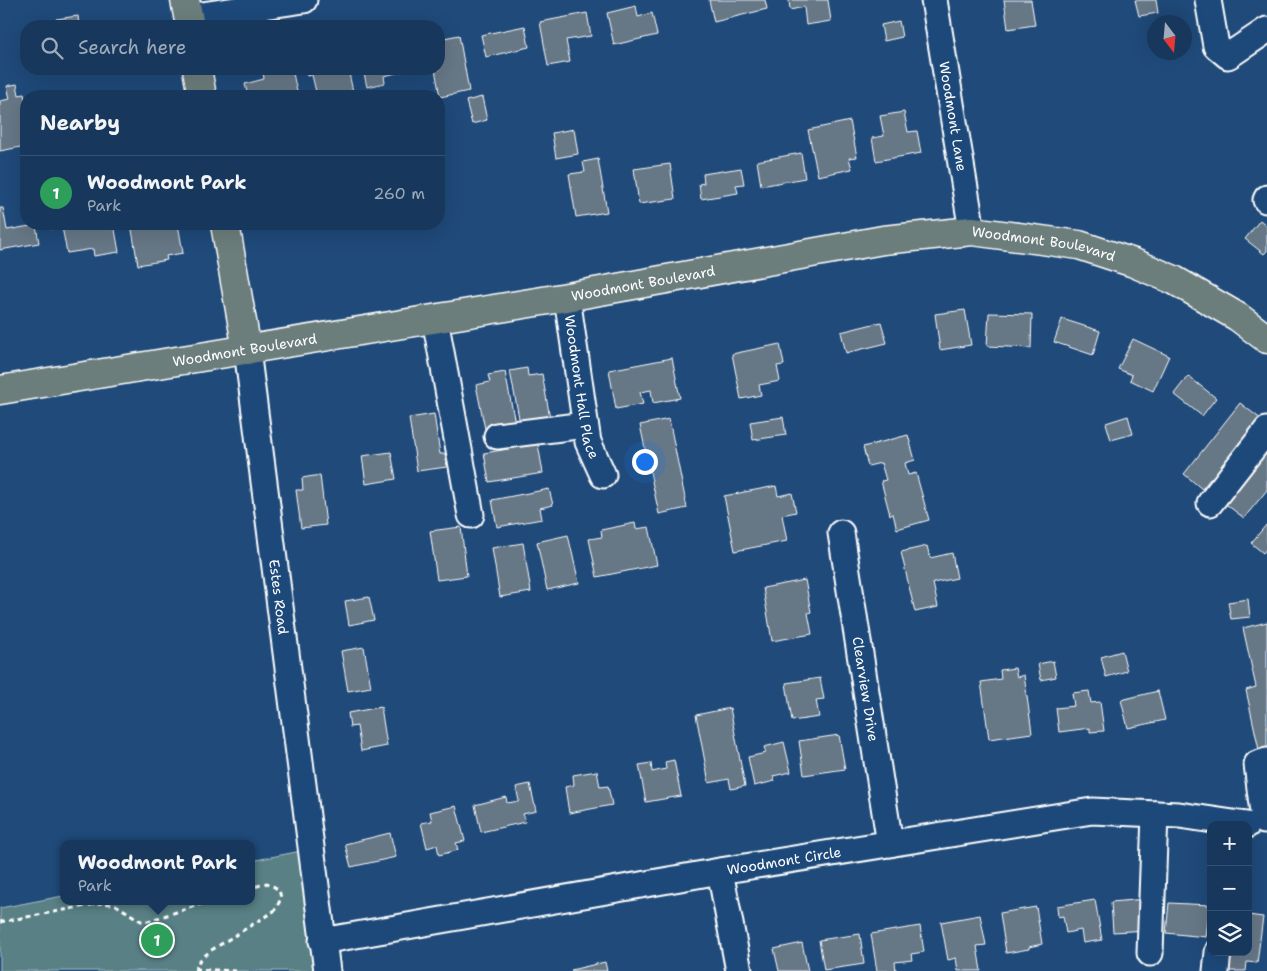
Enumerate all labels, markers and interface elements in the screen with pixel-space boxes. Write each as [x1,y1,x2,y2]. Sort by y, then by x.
north arrow [1147,15,1192,60]
search box [20,20,445,75]
icon: search [38,34,66,62]
text: Search here [78,35,187,60]
street label: Woodmont Lane [935,60,971,173]
text: Nearby [40,109,120,137]
text: Woodmont Park [87,170,247,195]
text: 1 [52,183,60,204]
text: 260 m [373,183,425,204]
text: Park [87,195,121,216]
street label: Woodmont Boulevard [971,222,1118,265]
street label: Woodmont Boulevard [570,261,717,305]
street label: Woodmont Hall Place [561,313,604,462]
street label: Woodmont Boulevard [171,329,318,371]
your location [632,449,658,475]
street label: Estes Road [265,558,293,636]
street label: Clearview Drive [848,635,883,743]
map controls [1207,821,1252,956]
button: + [1207,821,1252,866]
popup [60,840,255,905]
street label: Woodmont Circle [726,843,843,879]
text: Woodmont Park [78,850,237,875]
button: − [1207,866,1252,911]
text: Park [78,875,112,896]
button: layers [1207,911,1252,956]
pin: 1 [141,921,173,959]

